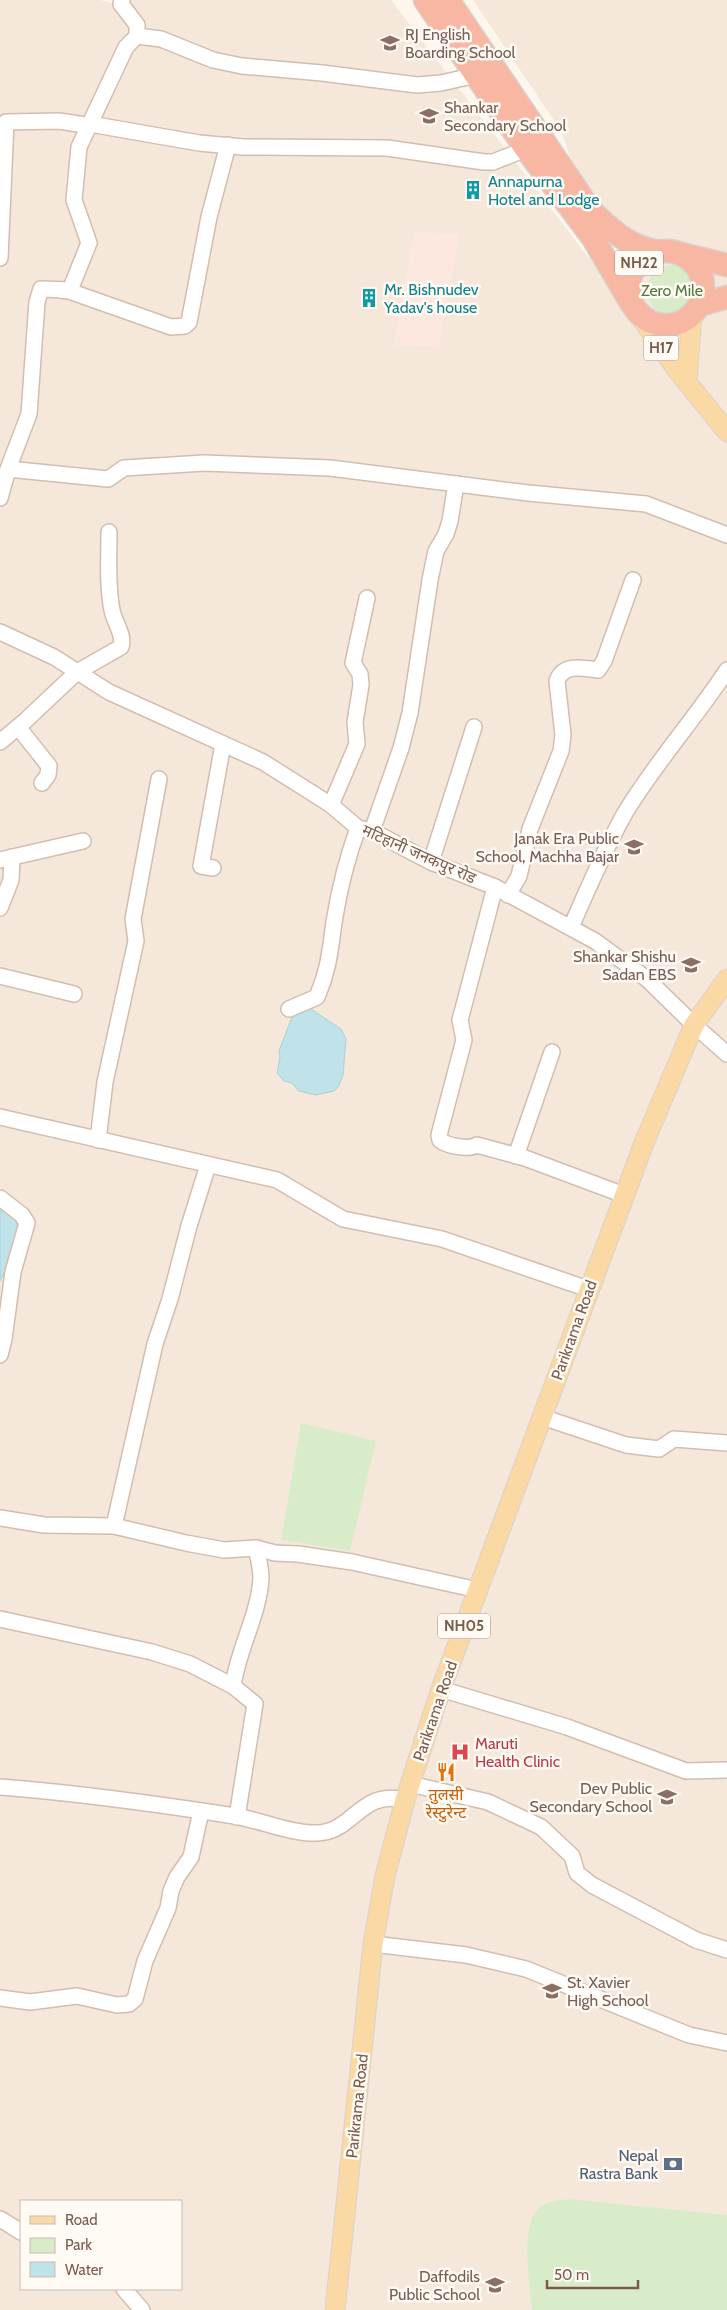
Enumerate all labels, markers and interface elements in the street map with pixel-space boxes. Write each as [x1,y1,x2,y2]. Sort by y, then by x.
place label: RJ English Boarding School [405,25,516,62]
school or university icon: RJ English Boarding School [379,32,401,54]
place label: Shankar Secondary School [444,98,567,135]
school or university icon: Shankar Secondary School [418,105,440,127]
place label: Annapurna Hotel and Lodge [488,172,599,209]
building icon: Annapurna Hotel and Lodge [462,179,484,201]
road number: NH22 [615,250,663,276]
place label: Mr. Bishnudev Yadav's house [383,280,479,317]
park label: Zero Mile [641,281,703,300]
building icon: Mr. Bishnudev Yadav's house [358,287,380,309]
road number: H17 [644,336,678,360]
street label: मटिहानी जनकपुर रोड [359,820,479,889]
place label: Janak Era Public School, Machha Bajar [475,829,620,866]
school or university icon: Janak Era Public School, Machha Bajar [623,836,645,858]
place label: Shankar Shishu Sadan EBS [573,947,676,984]
school or university icon: Shankar Shishu Sadan EBS [680,954,702,976]
street label: Parikrama Road [547,1277,601,1383]
road number: NH05 [438,1614,490,1638]
street label: Parikrama Road [409,1658,461,1764]
place label: Maruti Health Clinic [475,1734,560,1771]
hospital icon: Maruti Health Clinic [449,1741,471,1763]
restaurant icon: तुलसी रेस्टुरेन्ट [435,1761,457,1783]
place label: Dev Public Secondary School [530,1779,652,1816]
place label: तुलसी रेस्टुरेन्ट [425,1785,467,1823]
school or university icon: Dev Public Secondary School [656,1786,678,1808]
place label: St. Xavier High School [567,1973,649,2010]
school or university icon: St. Xavier High School [541,1980,563,2002]
street label: Parikrama Road [342,2053,372,2159]
place label: Nepal Rastra Bank [579,2146,659,2183]
bank icon: Nepal Rastra Bank [662,2153,684,2175]
legend [20,2200,182,2290]
text: Road [65,2211,98,2229]
text: Park [65,2236,92,2254]
scale bar [547,2258,638,2290]
text: Water [65,2261,103,2279]
text: 50 m [554,2266,589,2284]
place label: Daffodils Public School [389,2267,480,2304]
school or university icon: Daffodils Public School [484,2274,506,2296]

